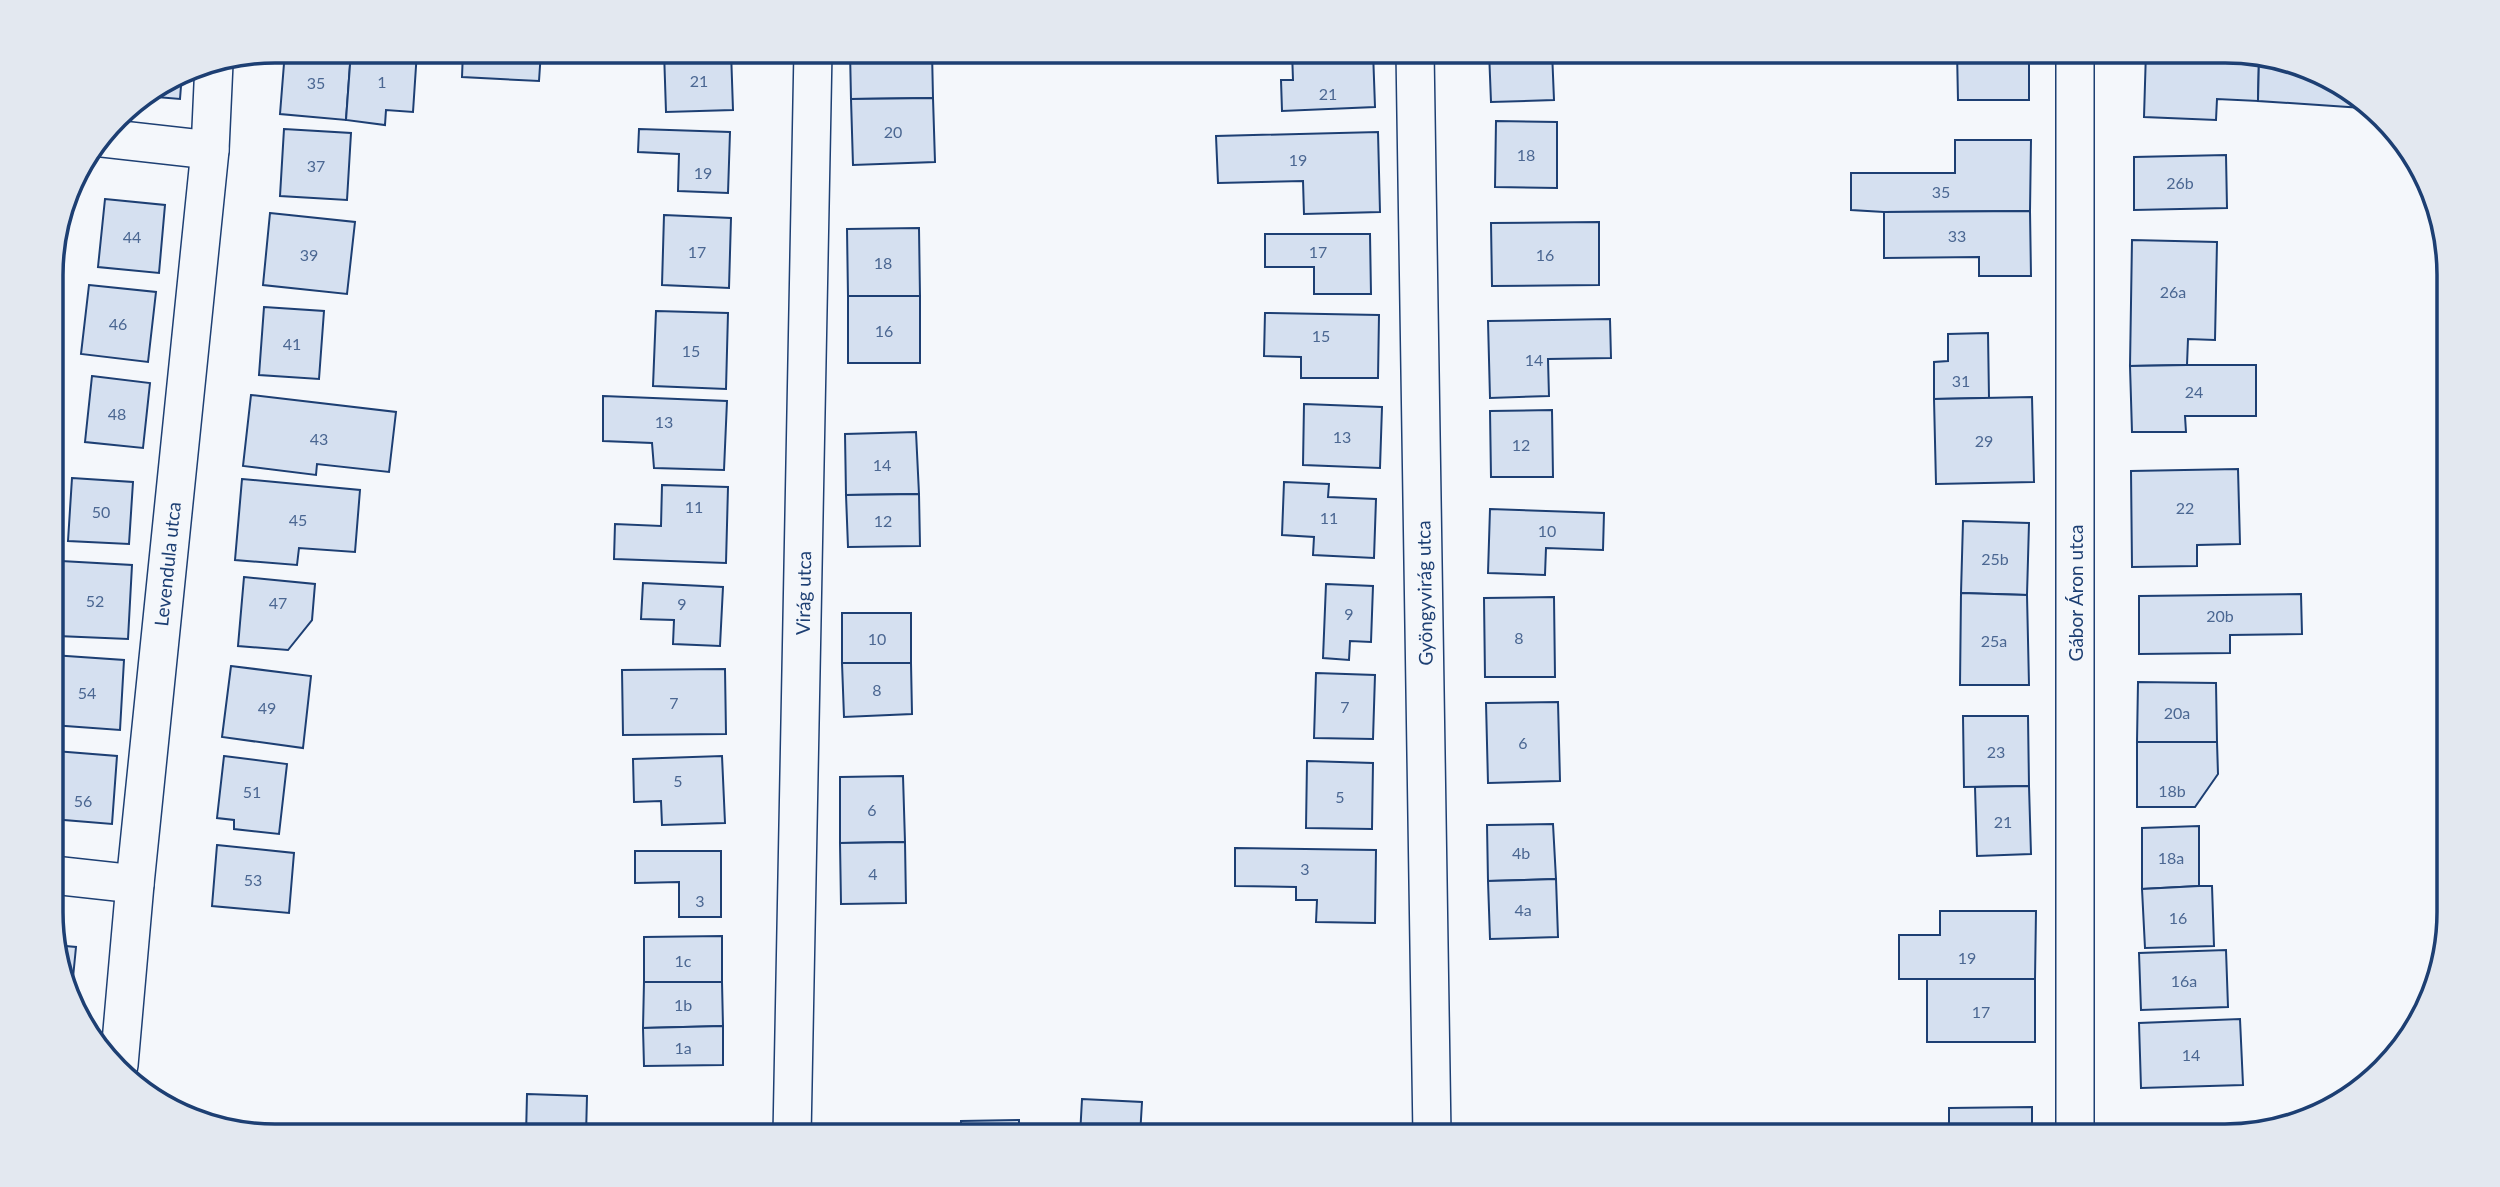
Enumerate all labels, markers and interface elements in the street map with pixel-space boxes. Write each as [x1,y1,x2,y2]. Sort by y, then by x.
house number: 21 [690,71,708,90]
house number: 1 [377,72,387,91]
house number: 35 [307,73,325,92]
house number: 21 [1319,84,1337,103]
house number: 20 [884,122,902,141]
house number: 18 [1517,145,1535,164]
house number: 19 [1289,150,1307,169]
house number: 37 [307,156,325,175]
house number: 19 [694,163,712,182]
house number: 26b [2166,173,2194,192]
house number: 35 [1932,182,1950,201]
house number: 33 [1948,226,1966,245]
house number: 44 [123,227,141,246]
house number: 17 [688,242,706,261]
house number: 17 [1309,242,1327,261]
house number: 39 [300,245,318,264]
house number: 16 [1536,245,1554,264]
house number: 18 [874,253,892,272]
house number: 26a [2160,282,2186,301]
house number: 46 [109,314,127,333]
house number: 16 [875,321,893,340]
house number: 15 [1312,326,1330,345]
house number: 41 [283,334,301,353]
house number: 15 [682,341,700,360]
house number: 14 [1525,350,1543,369]
house number: 31 [1952,371,1970,390]
house number: 24 [2185,382,2203,401]
house number: 48 [108,404,126,423]
house number: 13 [655,412,673,431]
house number: 13 [1333,427,1351,446]
house number: 43 [310,429,328,448]
house number: 29 [1975,431,1993,450]
house number: 12 [1512,435,1530,454]
house number: 14 [873,455,891,474]
house number: 11 [685,497,703,516]
house number: 22 [2176,498,2194,517]
street label: Levendula utca [149,501,185,627]
house number: 50 [92,502,110,521]
house number: 11 [1320,508,1338,527]
house number: 45 [289,510,307,529]
house number: 12 [874,511,892,530]
street label: Gyöngyvirág utca [1411,520,1437,666]
house number: 10 [1538,521,1556,540]
street label: Gábor Áron utca [2064,525,2087,661]
house number: 25b [1981,549,2009,568]
street label: Virág utca [791,551,815,635]
house number: 52 [86,591,104,610]
house number: 47 [269,593,287,612]
house number: 9 [677,594,687,613]
house number: 9 [1344,604,1354,623]
house number: 20b [2206,606,2234,625]
house number: 8 [1514,628,1524,647]
house number: 10 [868,629,886,648]
house number: 25a [1981,631,2007,650]
house number: 8 [872,680,882,699]
house number: 54 [78,683,96,702]
house number: 7 [669,693,679,712]
house number: 7 [1340,697,1350,716]
house number: 49 [258,698,276,717]
house number: 20a [2164,703,2190,722]
house number: 6 [1518,733,1528,752]
house number: 23 [1987,742,2005,761]
house number: 5 [673,771,683,790]
house number: 18b [2158,781,2186,800]
house number: 51 [243,782,261,801]
house number: 5 [1335,787,1345,806]
house number: 56 [74,791,92,810]
house number: 6 [867,800,877,819]
house number: 21 [1994,812,2012,831]
house number: 4b [1512,843,1530,862]
house number: 18a [2158,848,2184,867]
house number: 3 [1300,859,1310,878]
house number: 4 [868,864,878,883]
house number: 53 [244,870,262,889]
house number: 3 [695,891,705,910]
house number: 4a [1514,900,1532,919]
house number: 16 [2169,908,2187,927]
house number: 19 [1958,948,1976,967]
house number: 1c [675,951,692,970]
house number: 16a [2171,971,2197,990]
house number: 1b [674,995,692,1014]
house number: 17 [1972,1002,1990,1021]
house number: 1a [674,1038,692,1057]
house number: 14 [2182,1045,2200,1064]

